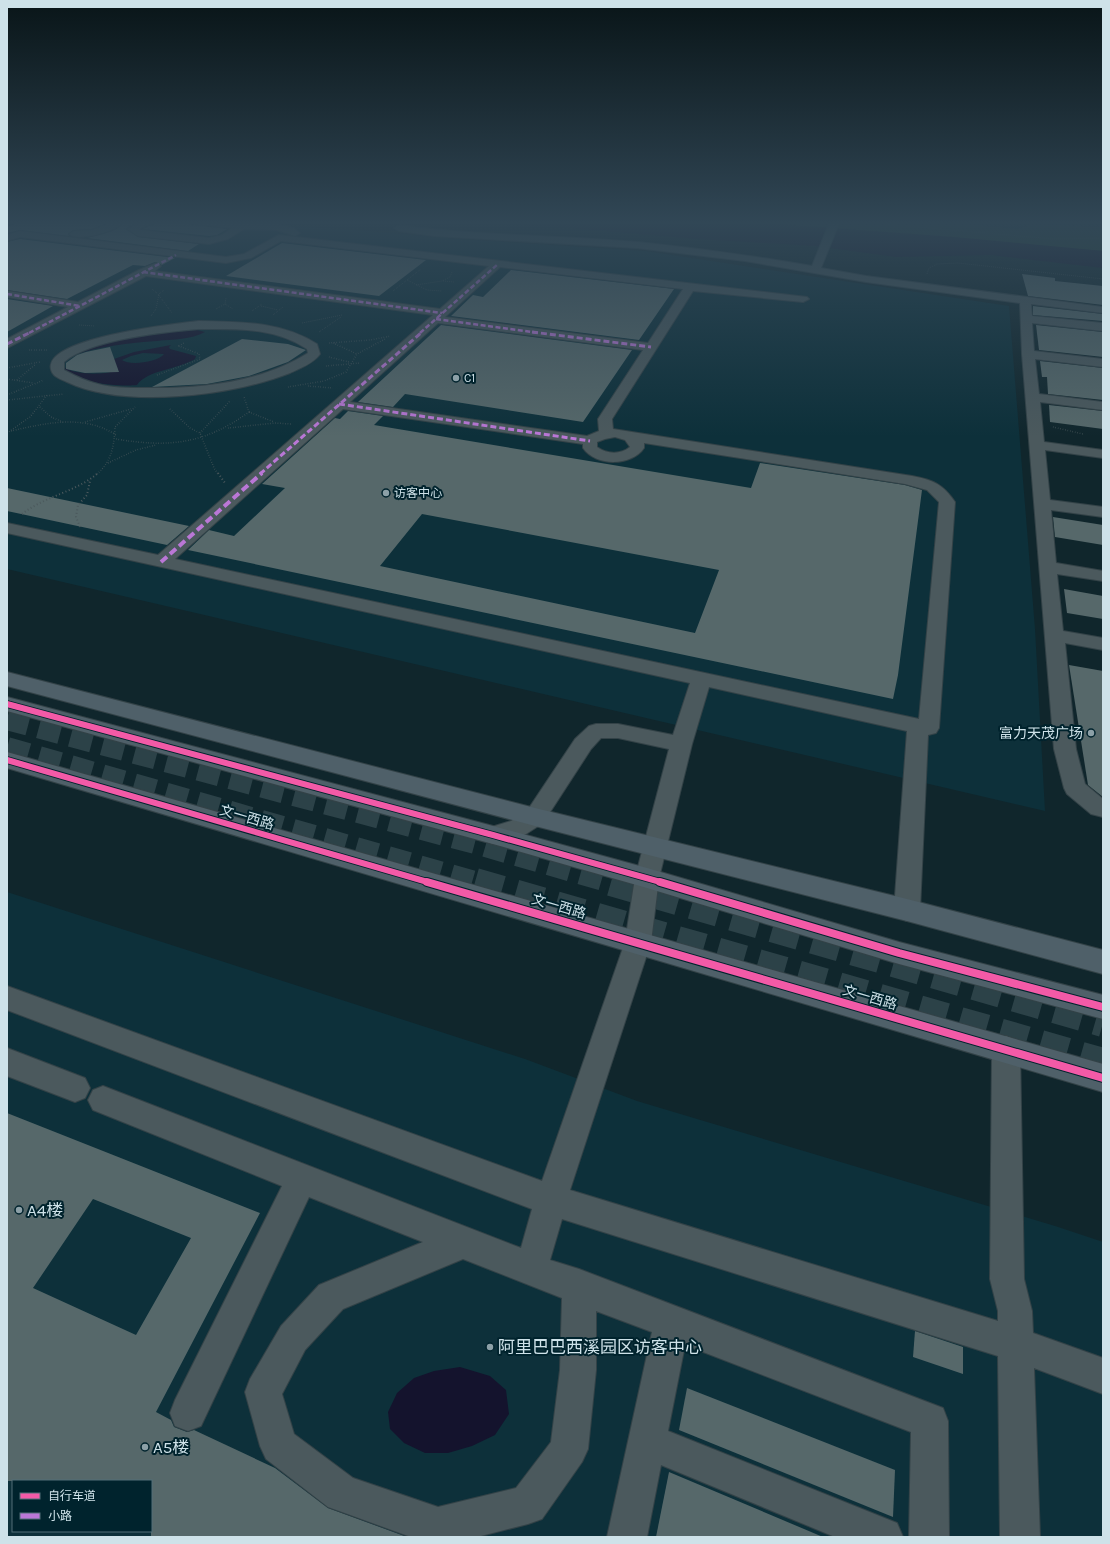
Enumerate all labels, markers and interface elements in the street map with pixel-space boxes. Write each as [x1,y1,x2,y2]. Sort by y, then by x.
place label: C1 [464,371,475,385]
marker: C1 [451,373,461,383]
place label: 访客中心 [394,486,442,500]
marker: 访客中心 [381,488,391,498]
place label: 富力天茂广场 [999,725,1083,742]
marker: 富力天茂广场 [1086,728,1096,738]
street label: 文一西路 [218,802,276,833]
street label: 文一西路 [530,891,588,922]
street label: 文一西路 [841,982,899,1013]
place label: A4楼 [27,1200,63,1220]
marker: A4楼 [14,1205,24,1215]
place label: 阿里巴巴西溪园区访客中心 [498,1337,702,1357]
marker: 阿里巴巴西溪园区访客中心 [485,1342,495,1352]
place label: A5楼 [153,1437,189,1457]
marker: A5楼 [140,1442,150,1452]
legend [12,1480,152,1532]
text: 自行车道 [48,1489,96,1503]
text: 小路 [48,1509,72,1523]

